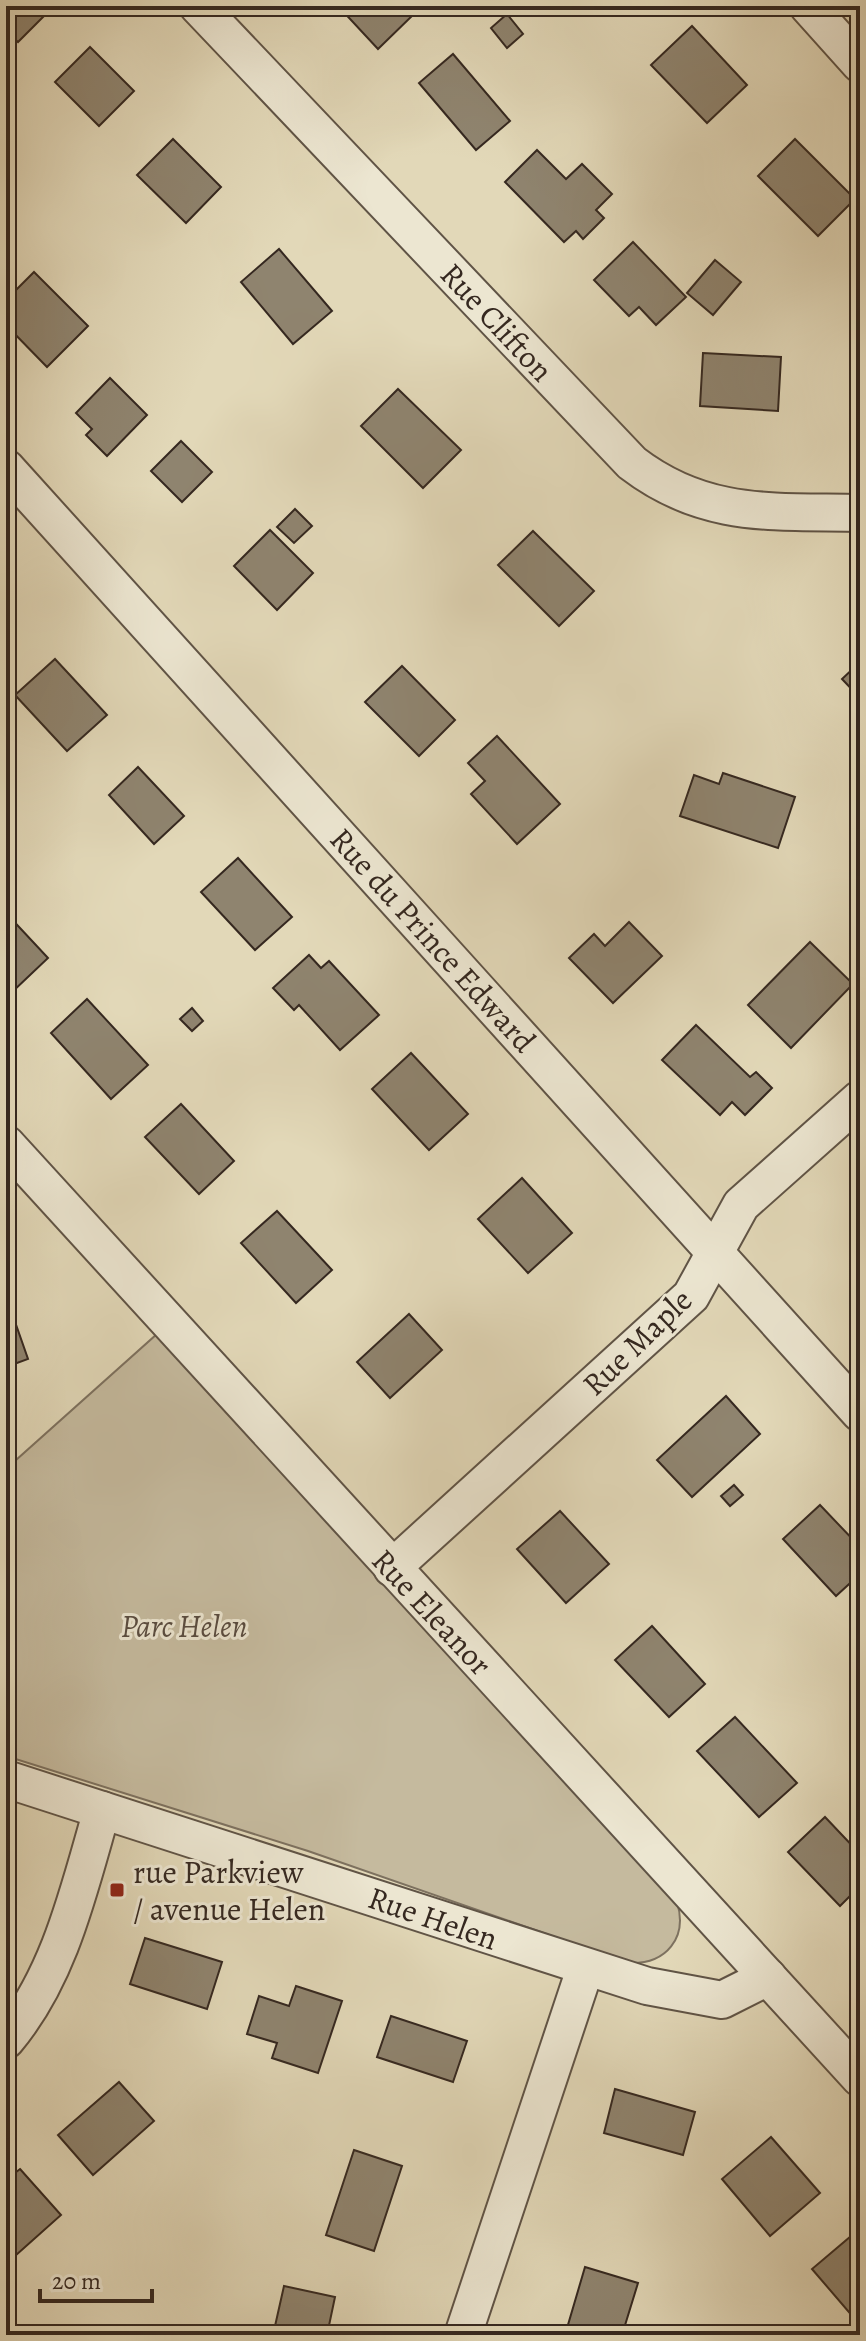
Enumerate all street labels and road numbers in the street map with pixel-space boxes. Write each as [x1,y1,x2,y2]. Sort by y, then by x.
street label: Rue Clifton [431,253,563,391]
street label: Rue du Prince Edward [320,818,546,1063]
street label: Rue Maple [572,1278,702,1406]
street label: Rue Eleanor [362,1539,502,1685]
street label: Rue Helen [362,1875,504,1961]

